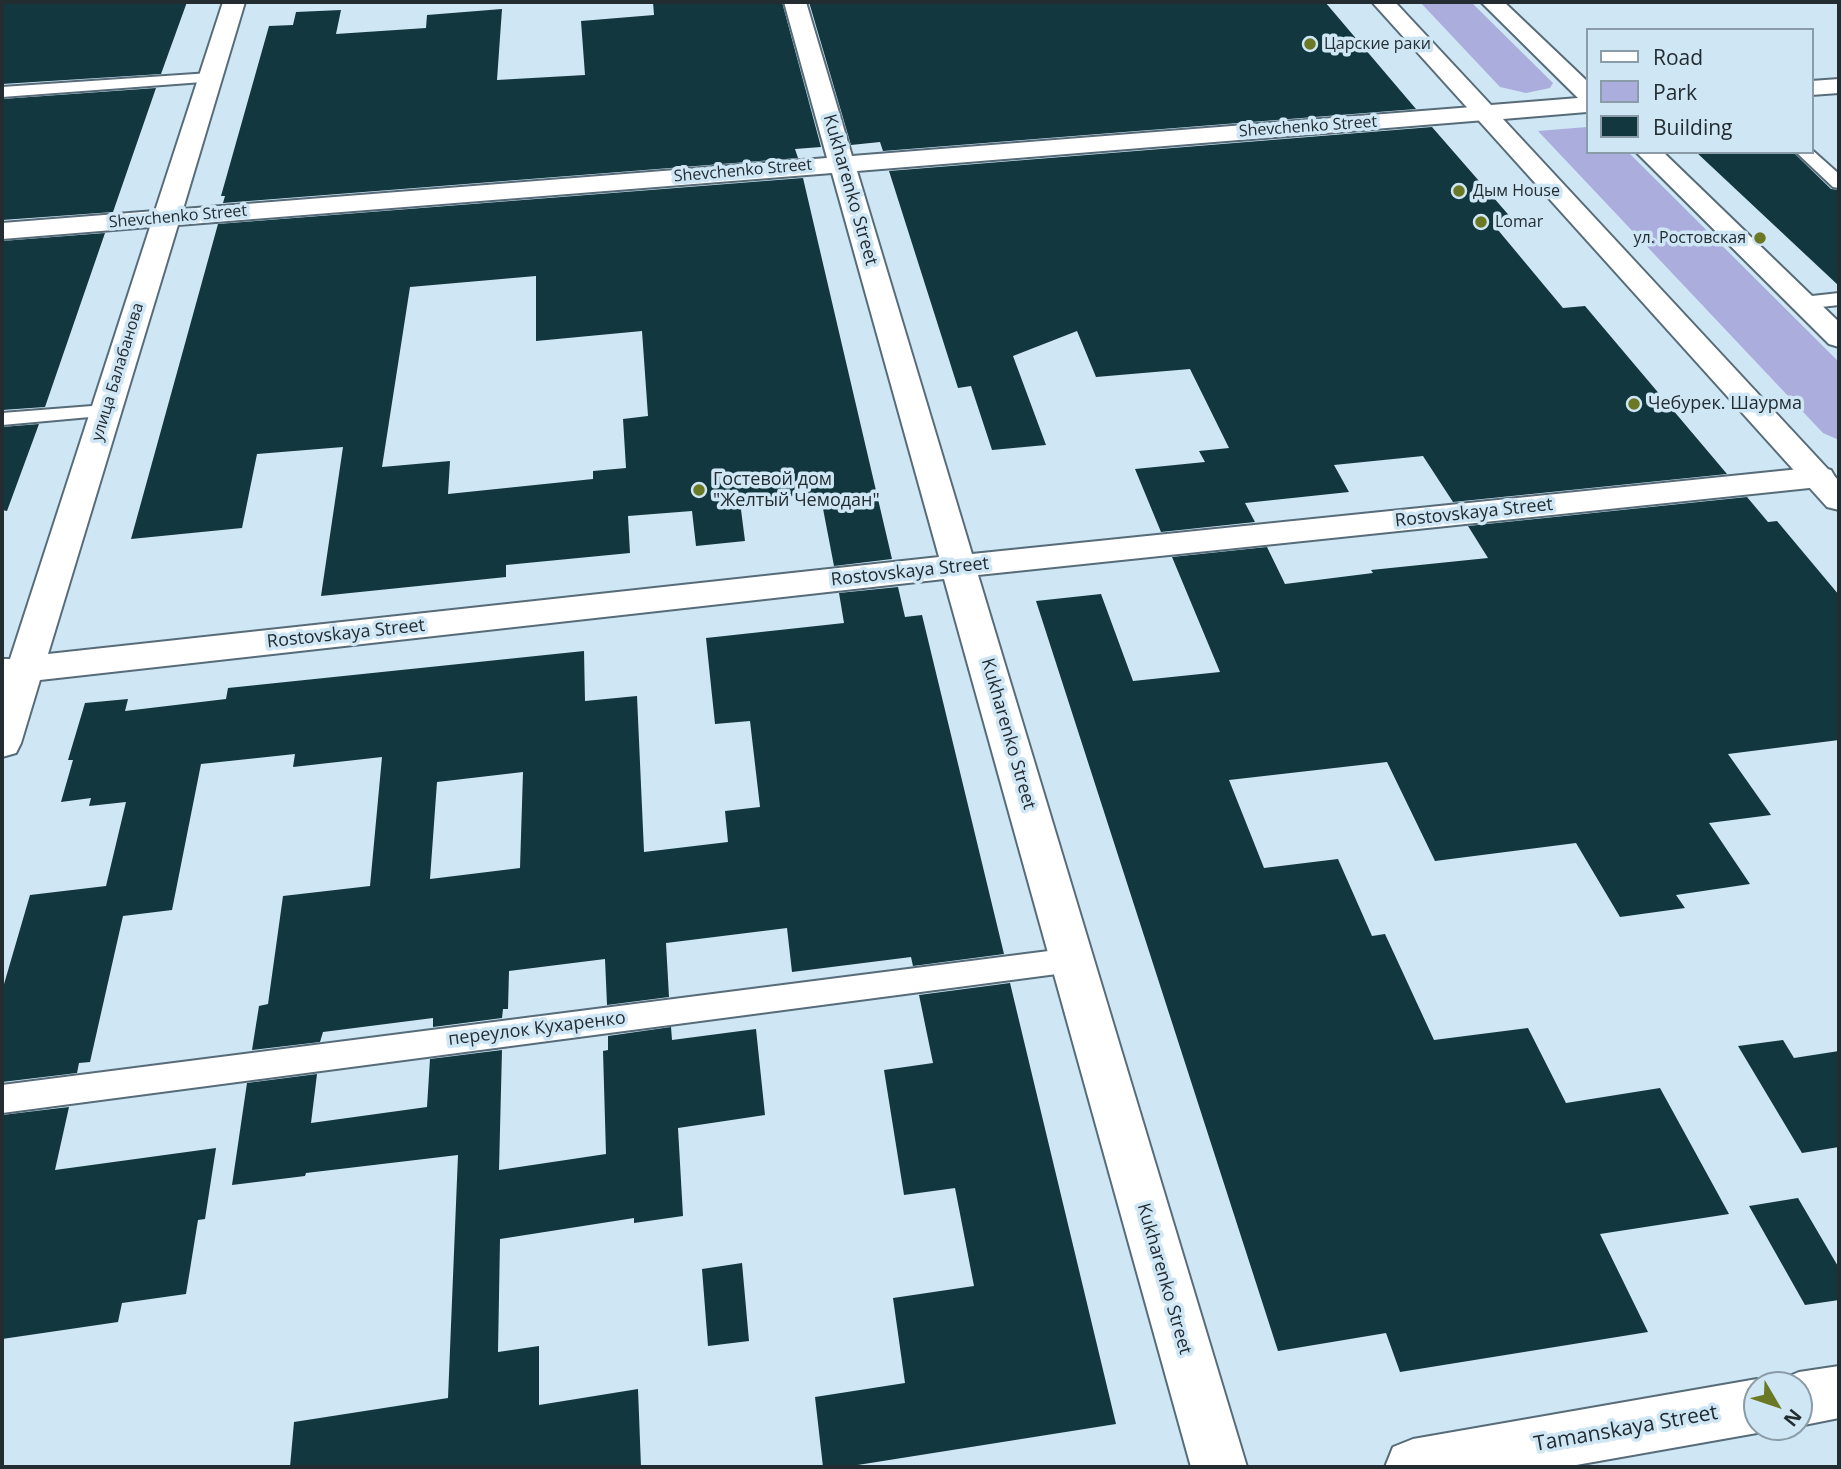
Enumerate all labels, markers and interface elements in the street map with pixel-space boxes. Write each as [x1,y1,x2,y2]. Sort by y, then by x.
legend [1586,28,1813,154]
place label: Царские раки [1324,34,1431,54]
marker: Царские раки [1302,36,1318,52]
text: Road [1653,43,1703,71]
text: Park [1653,78,1697,106]
street label: Kukharenko Street [818,112,882,268]
street label: Shevchenko Street [1238,113,1378,141]
text: Building [1653,113,1732,141]
street label: Shevchenko Street [673,155,813,187]
place label: Дым House [1473,181,1560,201]
marker: Дым House [1451,183,1467,199]
street label: Shevchenko Street [108,201,248,233]
place label: Lomar [1495,212,1543,232]
marker: Lomar [1473,214,1489,230]
place label: ул. Ростовская [1634,228,1746,248]
marker: ул. Ростовская [1752,230,1768,246]
street label: улица Балабанова [88,301,148,443]
place label: Чебурек. Шаурма [1648,393,1802,415]
marker: Чебурек. Шаурма [1626,396,1642,412]
place label: Гостевой дом "Желтый Чемодан" [713,469,880,512]
marker: Гостевой дом "Желтый Чемодан" [691,482,707,498]
street label: Rostovskaya Street [1394,494,1554,532]
street label: Rostovskaya Street [830,553,990,591]
street label: Rostovskaya Street [266,615,426,653]
street label: Kukharenko Street [976,656,1040,812]
street label: переулок Кухаренко [447,1007,627,1051]
street label: Kukharenko Street [1132,1201,1196,1357]
north arrow [1743,1371,1813,1441]
street label: Tamanskaya Street [1532,1400,1720,1458]
text: N [1778,1404,1808,1432]

